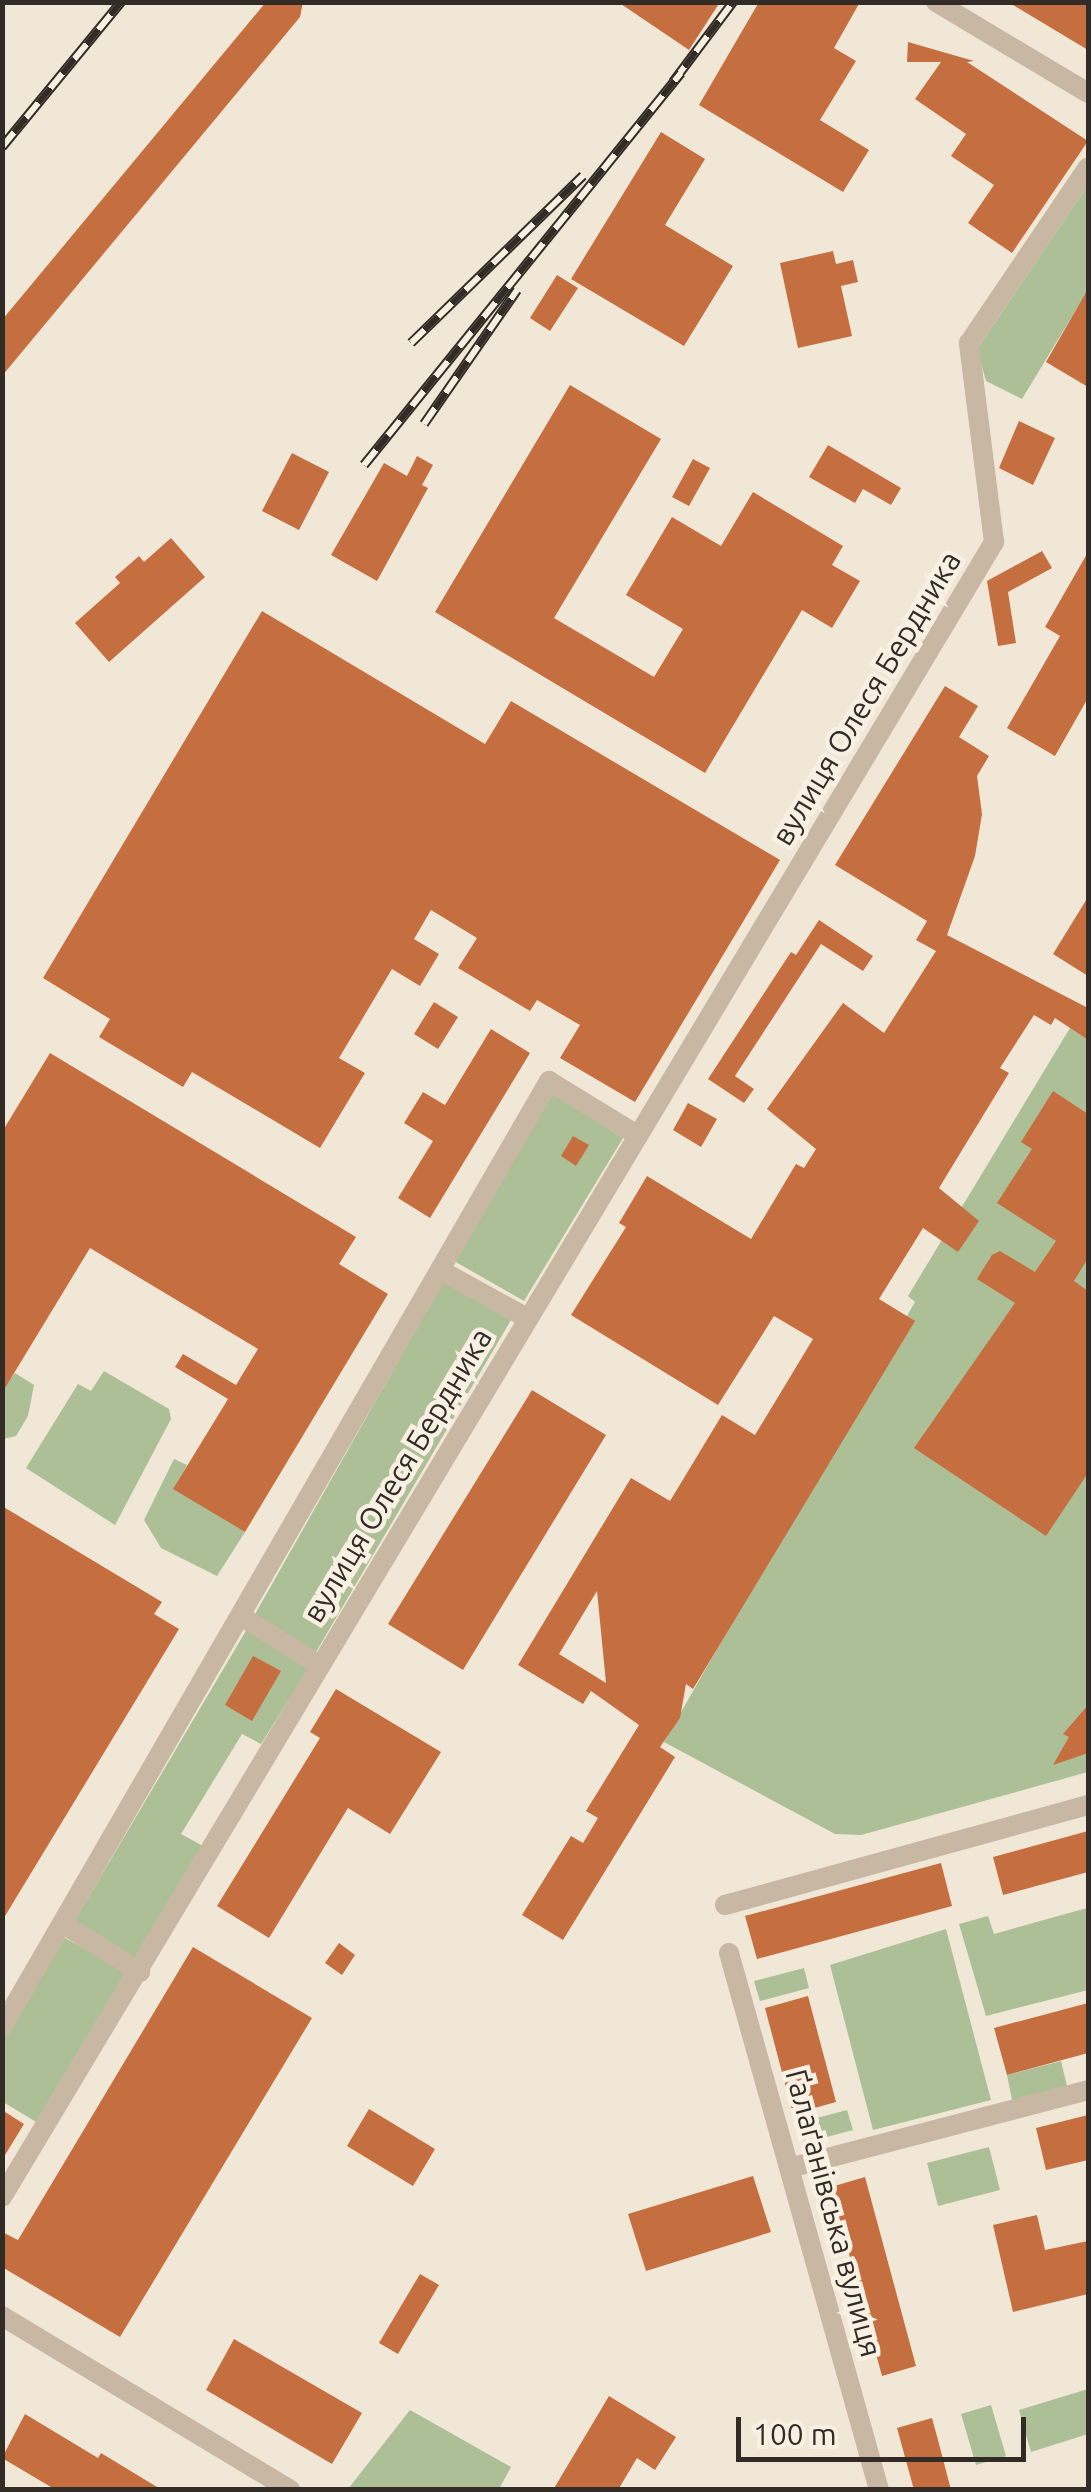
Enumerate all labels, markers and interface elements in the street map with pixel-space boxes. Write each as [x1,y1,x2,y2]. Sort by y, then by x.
street label: вулиця Олеся Бердника [764,545,968,851]
street label: вулиця Олеся Бердника [295,1322,499,1628]
street label: Ґалаґанівська вулиця [778,2065,890,2361]
scale bar [741,2397,1031,2459]
text: 100 m [753,2417,837,2451]

